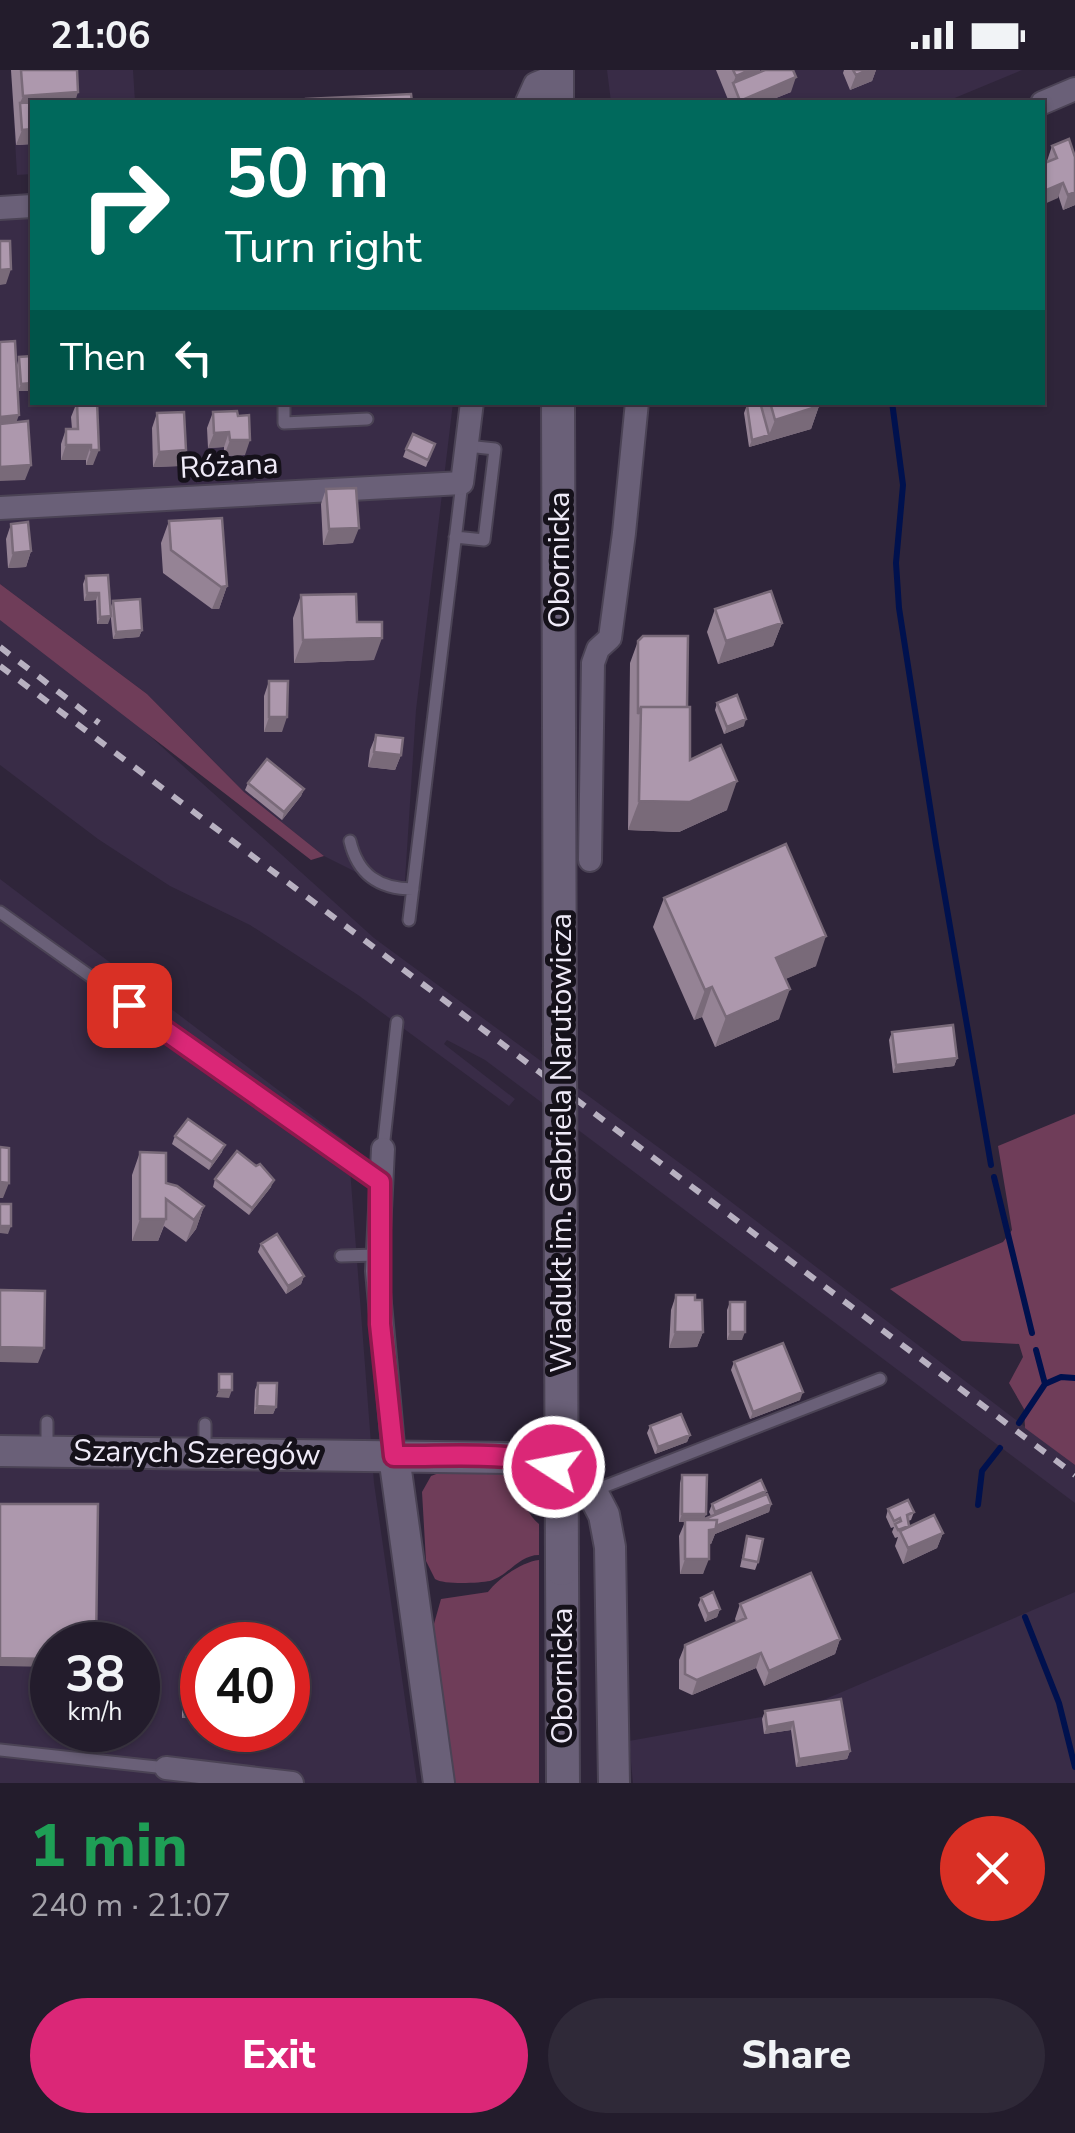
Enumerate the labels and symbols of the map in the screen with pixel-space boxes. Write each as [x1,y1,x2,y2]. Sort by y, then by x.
street label: Różana [179,443,279,489]
street label: Obornicka [539,492,580,628]
street label: Wiadukt im. Gabriela Narutowicza [541,913,582,1373]
pin [87,963,172,1048]
position arrow [502,1415,606,1519]
street label: Szarych Szeregów [73,1430,321,1476]
street label: Obornicka [542,1608,583,1744]
speed limit sign: 40 [180,1622,310,1752]

